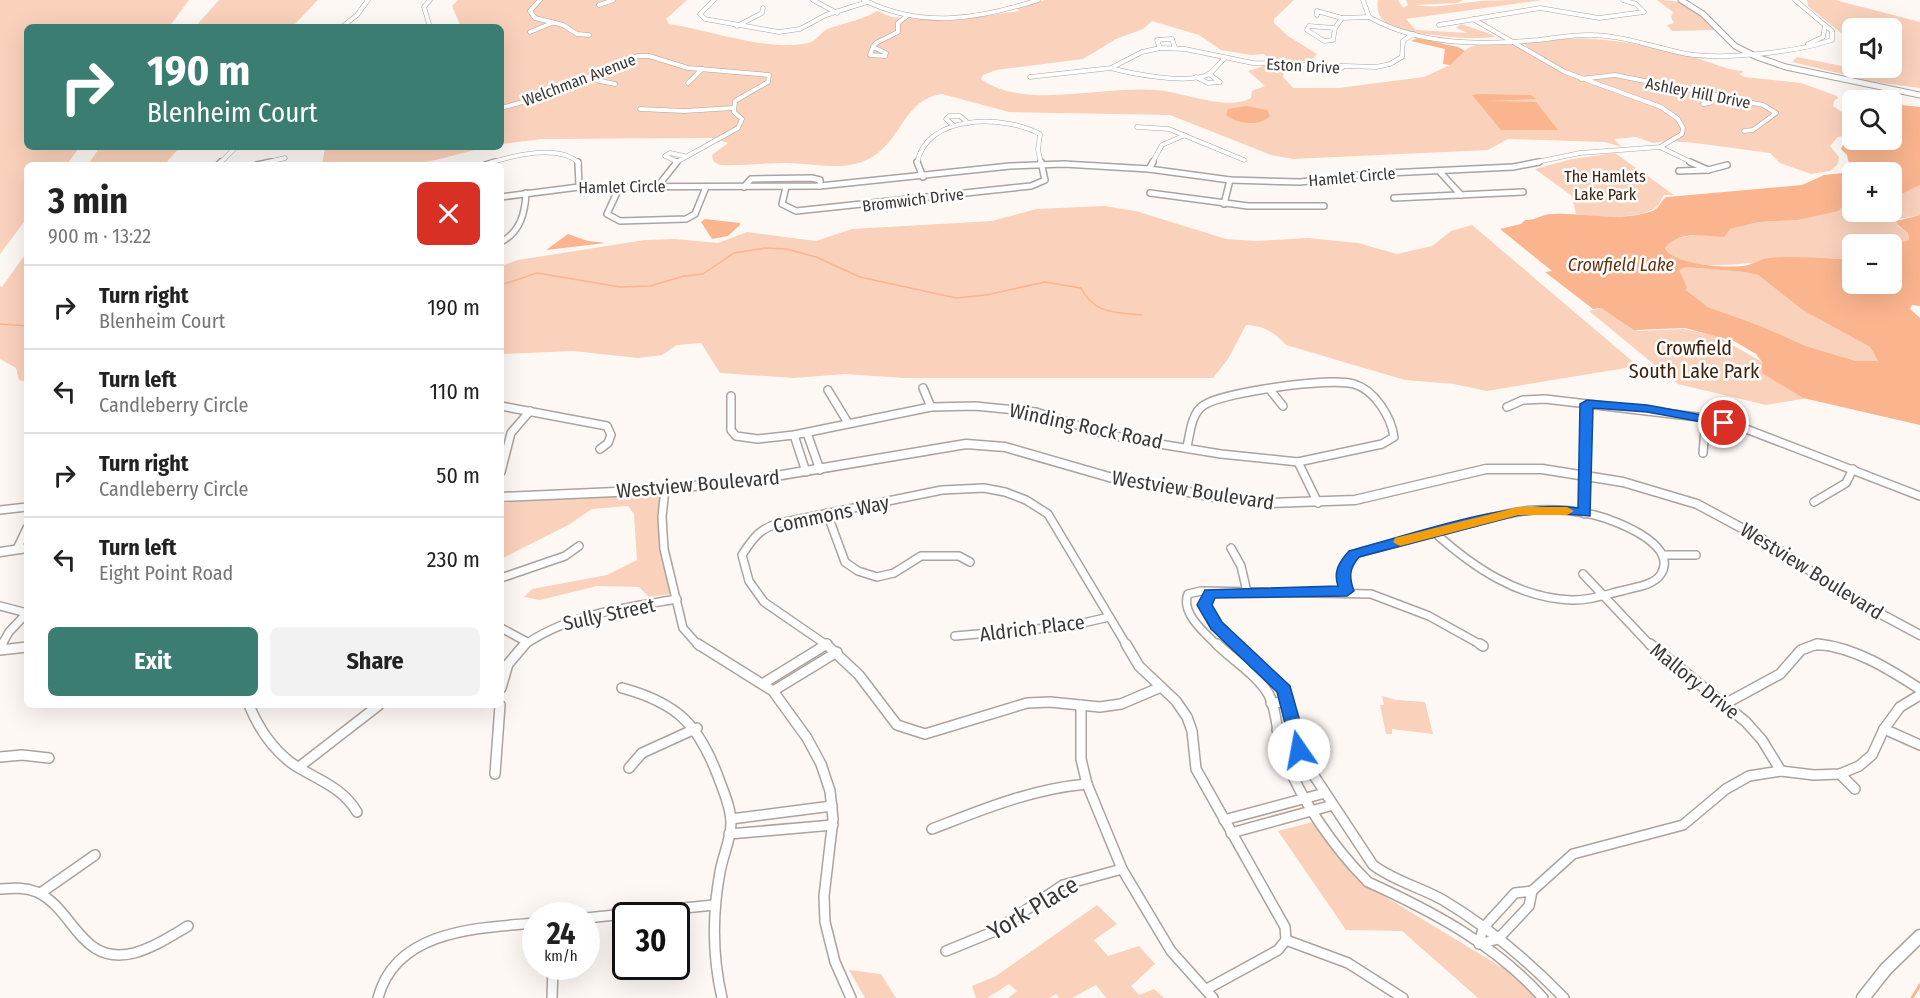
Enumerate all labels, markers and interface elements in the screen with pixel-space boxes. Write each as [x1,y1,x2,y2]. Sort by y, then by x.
map controls [1842,18,1902,294]
button: sound [1842,18,1902,78]
text: 190 m [147,46,250,96]
icon: right [48,48,126,126]
street label: Welchman Avenue [520,50,638,110]
street label: Eston Drive [1266,55,1340,77]
street label: Ashley Hill Drive [1644,74,1752,112]
button: search [1842,90,1902,150]
text: Blenheim Court [147,97,318,129]
button: + [1842,162,1902,222]
street label: Hamlet Circle [1308,164,1396,190]
park label: The Hamlets Lake Park [1564,167,1646,204]
street label: Hamlet Circle [578,177,666,197]
text: 3 min [48,179,128,223]
button: close [417,182,480,245]
street label: Bromwich Drive [861,184,965,216]
text: 900 m · 13:22 [48,224,151,248]
button: − [1842,234,1902,294]
water label: Crowfield Lake [1568,254,1675,276]
text: Turn right [99,282,188,309]
icon: right [48,291,81,324]
text: 190 m [427,294,480,321]
text: Blenheim Court [99,309,225,333]
park label: Crowfield South Lake Park [1629,336,1760,383]
text: Turn left [99,366,177,393]
icon: left [48,375,81,408]
text: 110 m [430,378,480,405]
text: Candleberry Circle [99,393,248,417]
pin [1698,397,1749,448]
street label: Winding Rock Road [1007,398,1165,454]
icon: arrive [1707,406,1740,439]
text: Turn right [99,450,188,477]
icon: right [48,459,81,492]
text: 50 m [436,462,480,489]
street label: Westview Boulevard [615,465,781,503]
street label: Westview Boulevard [1110,465,1276,515]
text: Candleberry Circle [99,477,248,501]
street label: Commons Way [771,490,891,538]
street label: Westview Boulevard [1736,517,1888,625]
text: Turn left [99,534,177,561]
icon: left [48,543,81,576]
text: 230 m [427,546,480,573]
text: Eight Point Road [99,561,233,585]
street label: Sully Street [561,592,658,635]
street label: Aldrich Place [978,610,1086,646]
button: Exit [48,627,258,696]
button: Share [270,627,480,696]
street label: Mallory Drive [1646,638,1744,724]
position arrow [1267,718,1331,782]
street label: York Place [983,870,1083,946]
speed limit sign: 30 [612,902,690,980]
text: 24 [547,916,575,952]
text: km/h [544,947,578,965]

